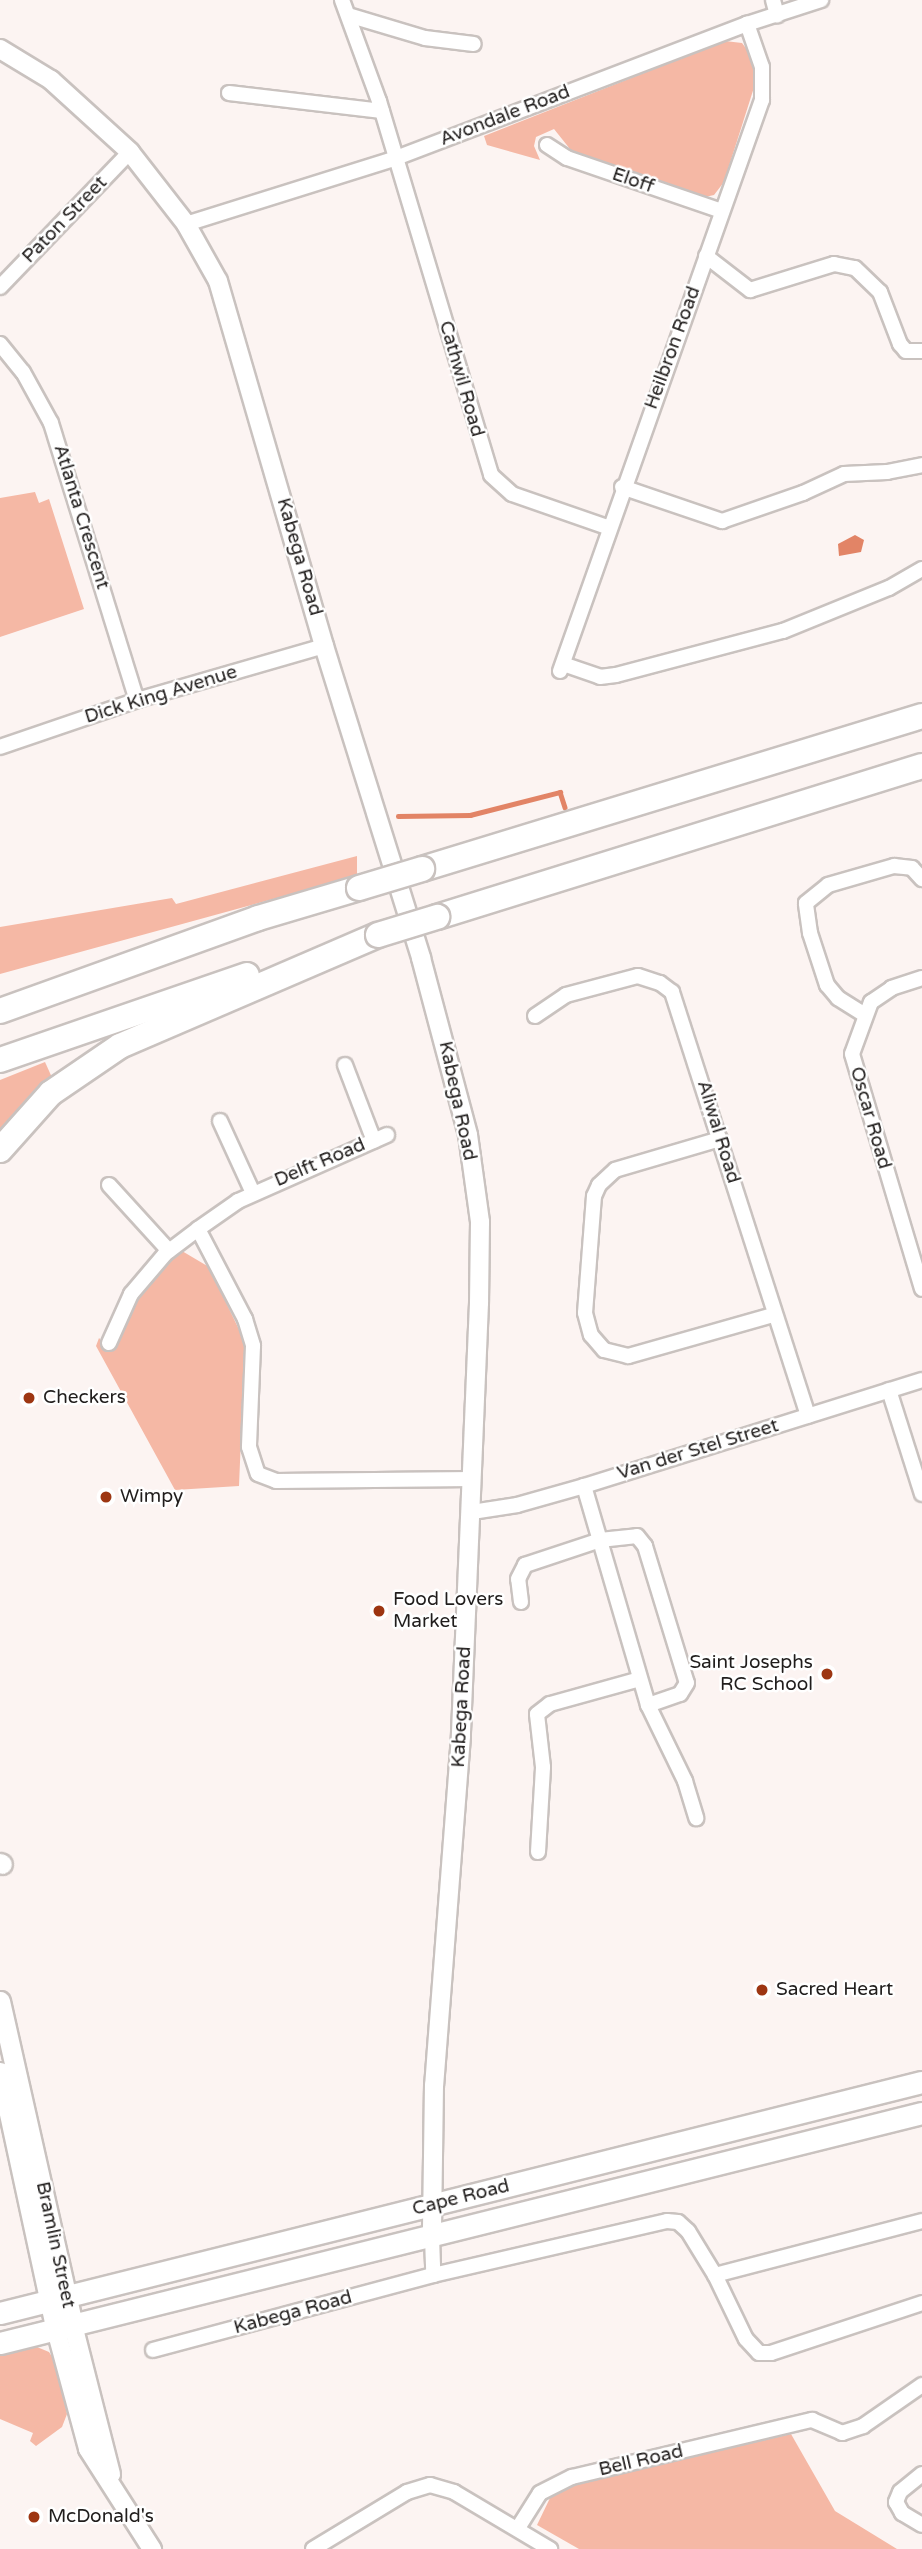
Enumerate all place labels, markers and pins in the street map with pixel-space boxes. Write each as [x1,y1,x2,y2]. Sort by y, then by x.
place label: Checkers [43,1387,126,1409]
marker: Checkers [21,1390,37,1406]
place label: Wimpy [120,1486,183,1508]
marker: Wimpy [98,1489,114,1505]
place label: Food Lovers Market [393,1589,503,1633]
marker: Food Lovers Market [371,1603,387,1619]
place label: Saint Josephs RC School [689,1652,813,1696]
marker: Saint Josephs RC School [819,1666,835,1682]
place label: Sacred Heart [776,1979,893,2001]
marker: Sacred Heart [754,1982,770,1998]
place label: McDonald's [48,2506,154,2528]
marker: McDonald's [26,2509,42,2525]

